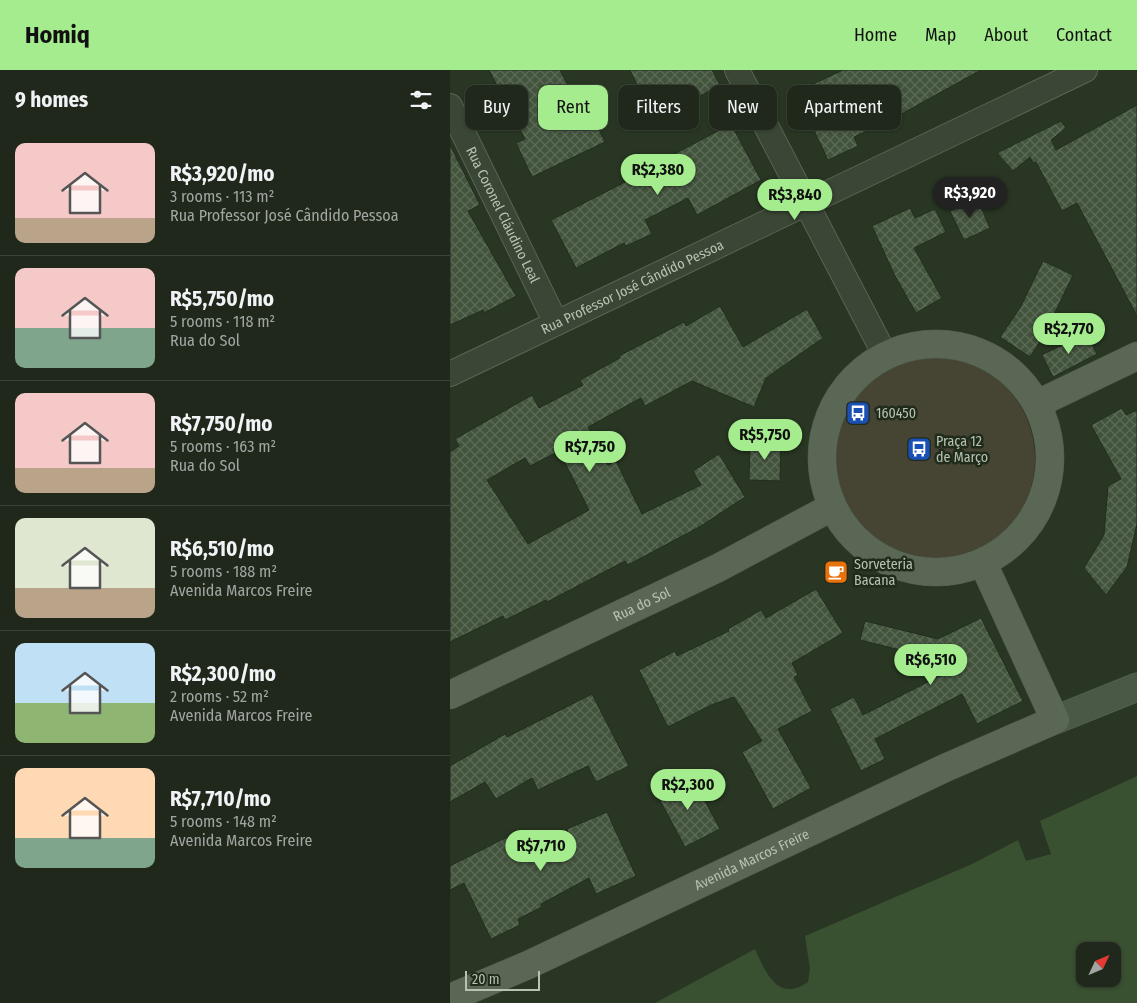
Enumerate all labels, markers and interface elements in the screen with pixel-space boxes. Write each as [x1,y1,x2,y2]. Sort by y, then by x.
text: Homiq [25,21,90,49]
text: Home [854,24,897,46]
text: Map [925,24,956,46]
text: About [984,24,1028,46]
text: Contact [1056,24,1112,46]
chip: Buy [465,85,528,130]
chip: Rent [538,85,608,130]
chip: Filters [618,85,699,130]
chip: New [709,85,777,130]
chip: Apartment [787,85,901,130]
icon: filters [407,86,435,114]
text: 9 homes [15,87,88,113]
street label: Rua Coronel Cláudino Leal [462,144,543,286]
pin: R$2,380 [612,154,704,196]
text: R$2,380 [632,160,684,179]
text: R$3,920/mo [170,161,274,187]
icon: home [55,163,115,223]
pin: R$3,920 [924,176,1016,219]
pin: R$3,840 [749,178,841,221]
text: R$3,920 [944,183,996,202]
text: R$3,840 [768,185,822,204]
text: 3 rooms · 113 m² [170,187,274,206]
text: Rua Professor José Cândido Pessoa [170,206,398,225]
street label: Rua Professor José Cândido Pessoa [538,236,726,338]
text: R$5,750/mo [170,286,274,312]
icon: home [55,288,115,348]
text: 5 rooms · 118 m² [170,312,275,331]
pin: R$2,770 [1023,312,1115,355]
text: R$2,770 [1044,319,1094,338]
text: Rua do Sol [170,331,240,350]
bus stop icon: 160450 [845,400,871,426]
place label: 160450 [876,405,916,422]
text: R$7,750/mo [170,411,272,437]
icon: home [55,413,115,473]
pin: R$5,750 [719,418,811,461]
text: R$5,750 [739,425,791,444]
pin: R$7,750 [544,430,636,473]
place label: Praça 12 de Março [936,433,988,466]
bus stop icon: Praça 12 de Março [906,436,932,462]
text: 5 rooms · 163 m² [170,437,276,456]
text: R$7,750 [565,437,615,456]
text: Rua do Sol [170,456,240,475]
text: R$6,510/mo [170,536,274,562]
icon: home [55,538,115,598]
place label: Sorveteria Bacana [854,556,913,589]
cafe icon: Sorveteria Bacana [823,559,849,585]
text: 5 rooms · 188 m² [170,562,277,581]
text: Avenida Marcos Freire [170,581,312,600]
street label: Rua do Sol [610,584,673,625]
pin: R$6,510 [885,644,977,686]
text: R$6,510 [905,650,957,669]
text: R$2,300/mo [170,661,276,687]
icon: home [55,663,115,723]
text: 2 rooms · 52 m² [170,687,269,706]
text: Avenida Marcos Freire [170,706,312,725]
pin: R$2,300 [642,768,734,811]
text: R$2,300 [662,775,714,794]
text: R$7,710/mo [170,786,271,812]
icon: home [55,788,115,848]
text: 5 rooms · 148 m² [170,812,277,831]
street label: Avenida Marcos Freire [692,825,812,894]
pin: R$7,710 [495,830,587,872]
text: Avenida Marcos Freire [170,831,312,850]
text: R$7,710 [516,836,566,855]
north arrow [1076,942,1121,988]
map controls [1076,942,1121,987]
scale bar [465,968,540,991]
text: 20 m [472,971,500,988]

